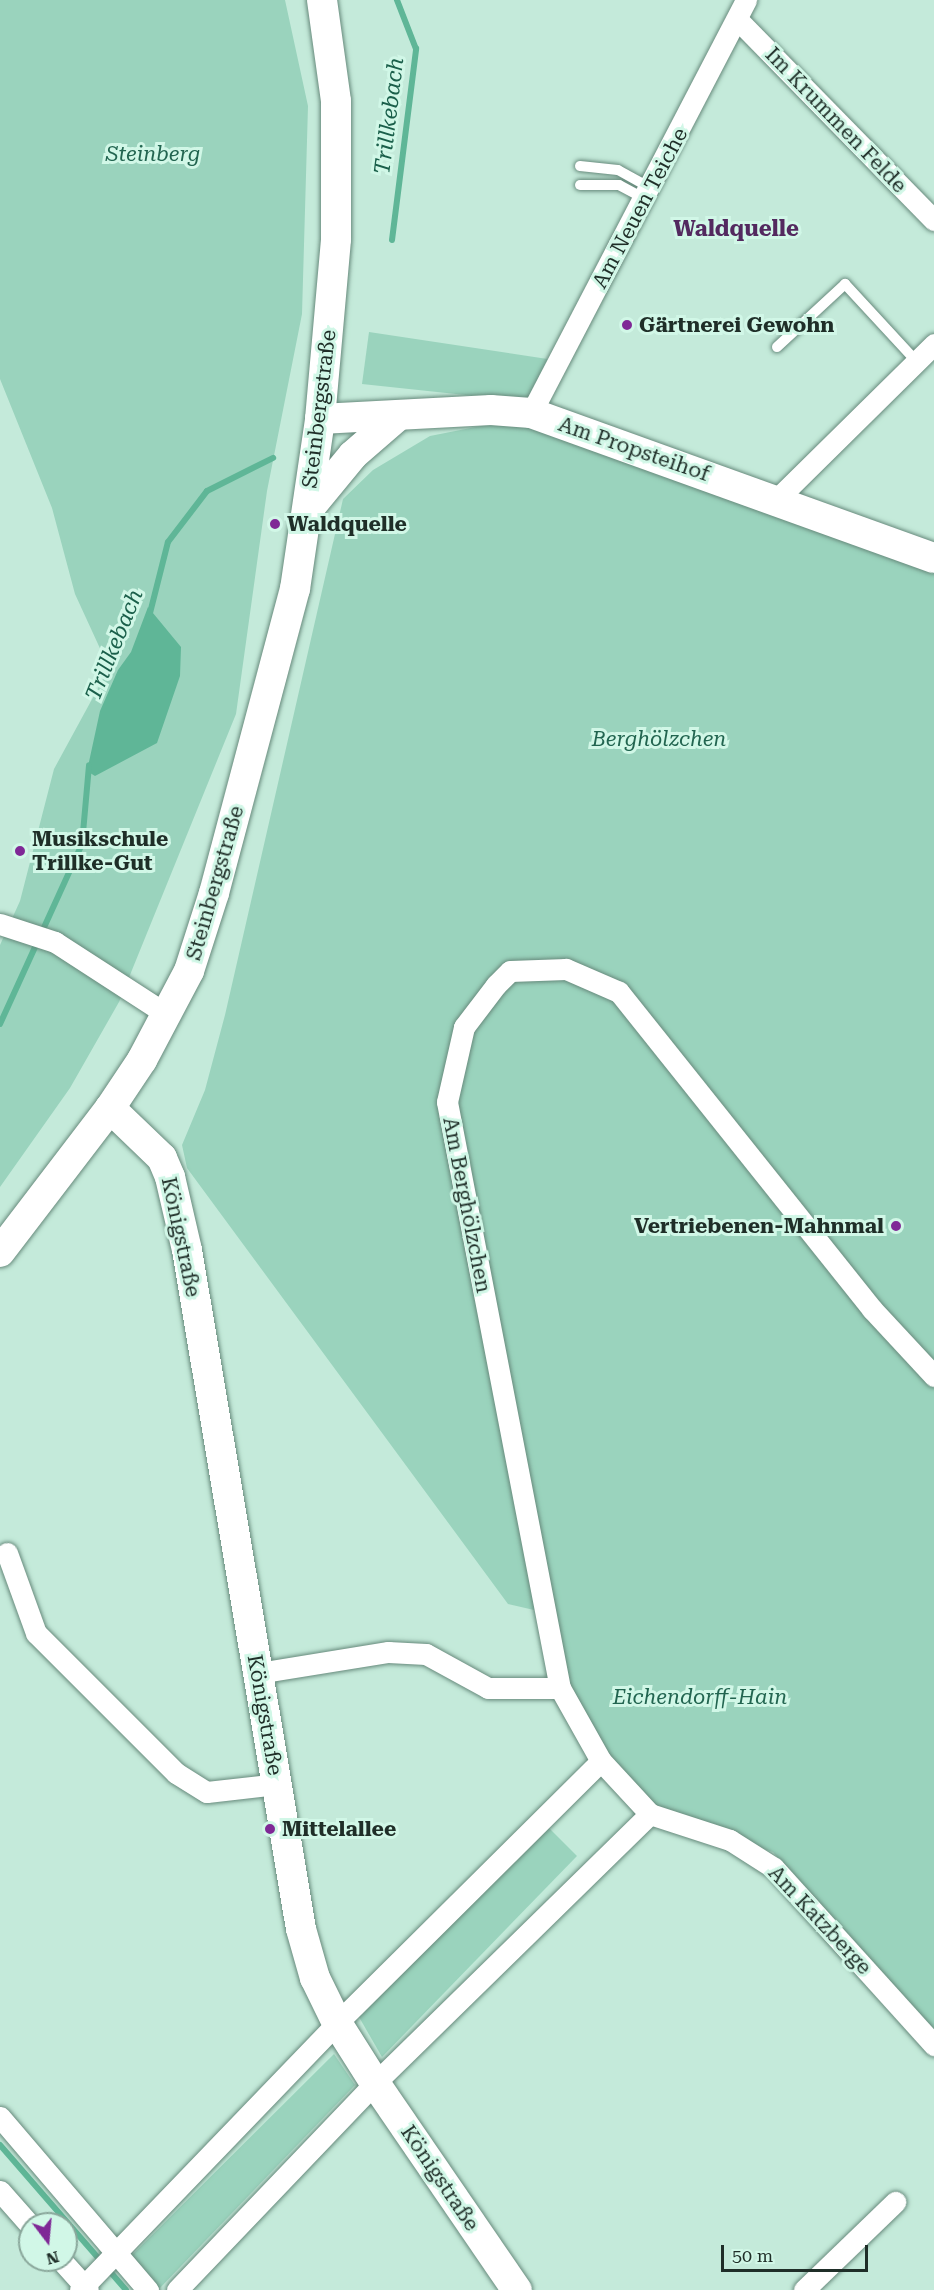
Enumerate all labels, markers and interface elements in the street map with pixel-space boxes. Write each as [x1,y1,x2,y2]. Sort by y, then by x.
street label: Im Krummen Felde [760,42,912,198]
water label: Trillkebach [369,56,409,176]
street label: Am Neuen Teiche [587,123,693,293]
park label: Steinberg [106,141,200,167]
district label: Waldquelle [673,216,799,242]
place label: Gärtnerei Gewohn [639,312,834,338]
marker: Gärtnerei Gewohn [620,318,634,332]
street label: Steinbergstraße [297,328,341,490]
street label: Am Propsteihof [555,411,713,487]
place label: Waldquelle [287,511,407,537]
marker: Waldquelle [268,517,282,531]
water label: Trillkebach [80,585,148,705]
park label: Berghölzchen [592,726,726,752]
street label: Steinbergstraße [181,803,249,963]
place label: Musikschule Trillke-Gut [32,826,168,876]
marker: Musikschule Trillke-Gut [13,844,27,858]
street label: Am Berghölzchen [438,1115,496,1295]
street label: Königstraße [156,1175,206,1299]
place label: Vertriebenen-Mahnmal [634,1213,884,1239]
marker: Vertriebenen-Mahnmal [889,1219,903,1233]
street label: Königstraße [242,1653,288,1777]
park label: Eichendorff-Hain [613,1684,787,1710]
place label: Mittelallee [282,1816,396,1842]
marker: Mittelallee [263,1822,277,1836]
street label: Am Katzberge [763,1860,877,1980]
street label: Königstraße [395,2120,485,2236]
north arrow [18,2212,78,2272]
scale bar [724,2233,871,2271]
text: 50 m [732,2245,773,2266]
text: N [44,2247,61,2269]

